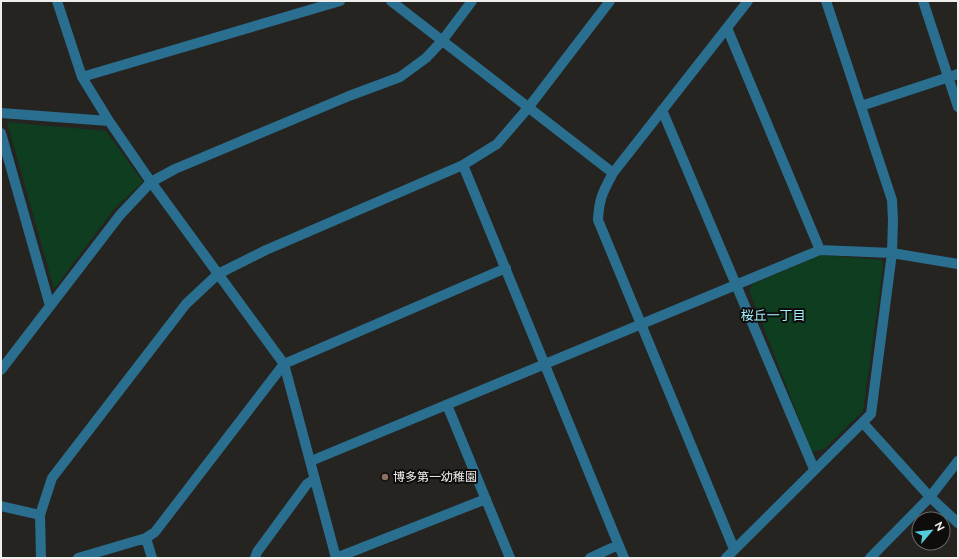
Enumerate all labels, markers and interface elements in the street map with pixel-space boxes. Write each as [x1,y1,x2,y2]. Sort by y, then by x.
district label: 桜丘一丁目 [740,308,806,323]
place label: 博多第一幼稚園 [393,470,477,484]
marker: 博多第一幼稚園 [380,472,390,482]
north arrow [911,511,951,551]
text: N [932,520,947,533]

